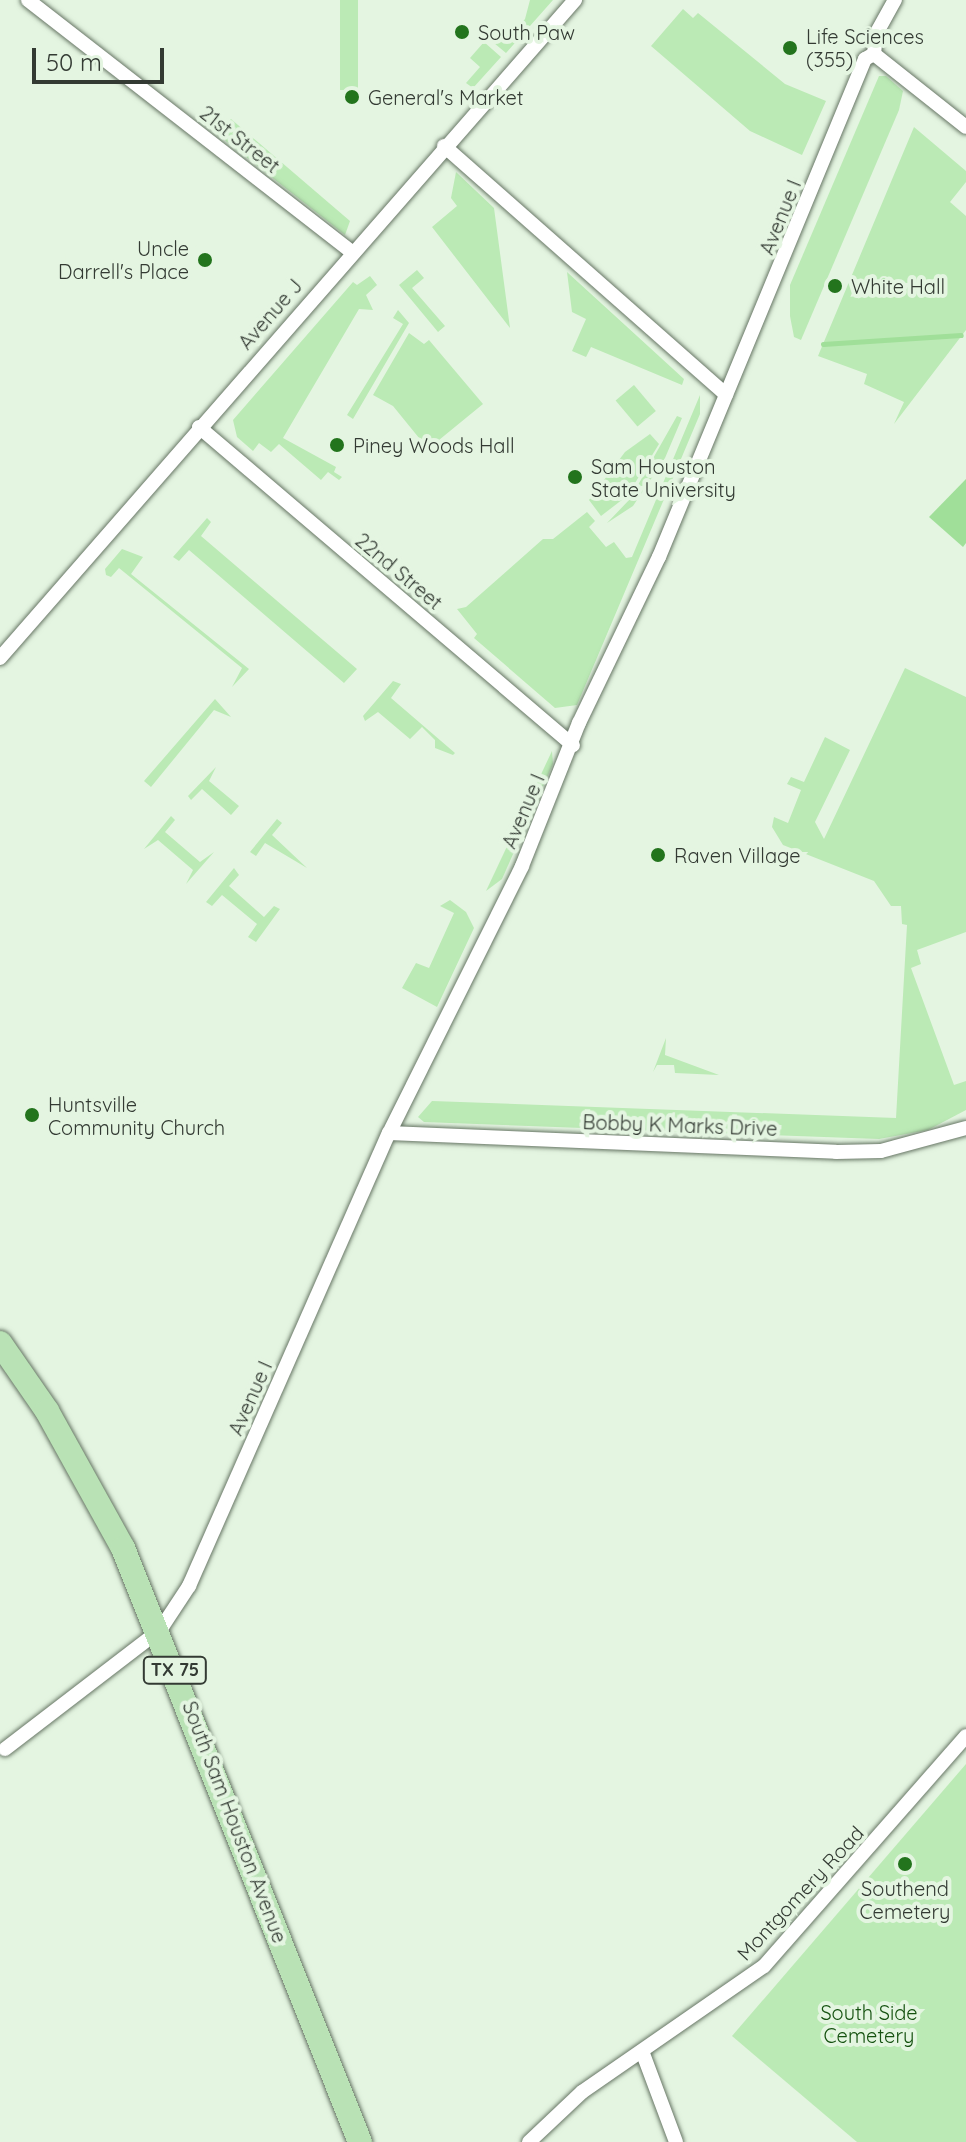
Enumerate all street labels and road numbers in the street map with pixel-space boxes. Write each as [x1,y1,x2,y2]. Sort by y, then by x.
street label: 21st Street [195,100,285,178]
street label: Avenue I [754,176,806,258]
street label: Avenue J [233,274,307,354]
street label: 22nd Street [351,528,447,614]
street label: Avenue I [497,770,549,852]
street label: Bobby K Marks Drive [582,1110,778,1140]
street label: Avenue I [223,1357,277,1439]
road number: TX 75 [141,1656,209,1684]
street label: South Sam Houston Avenue [178,1698,292,1946]
street label: Montgomery Road [732,1821,868,1965]

